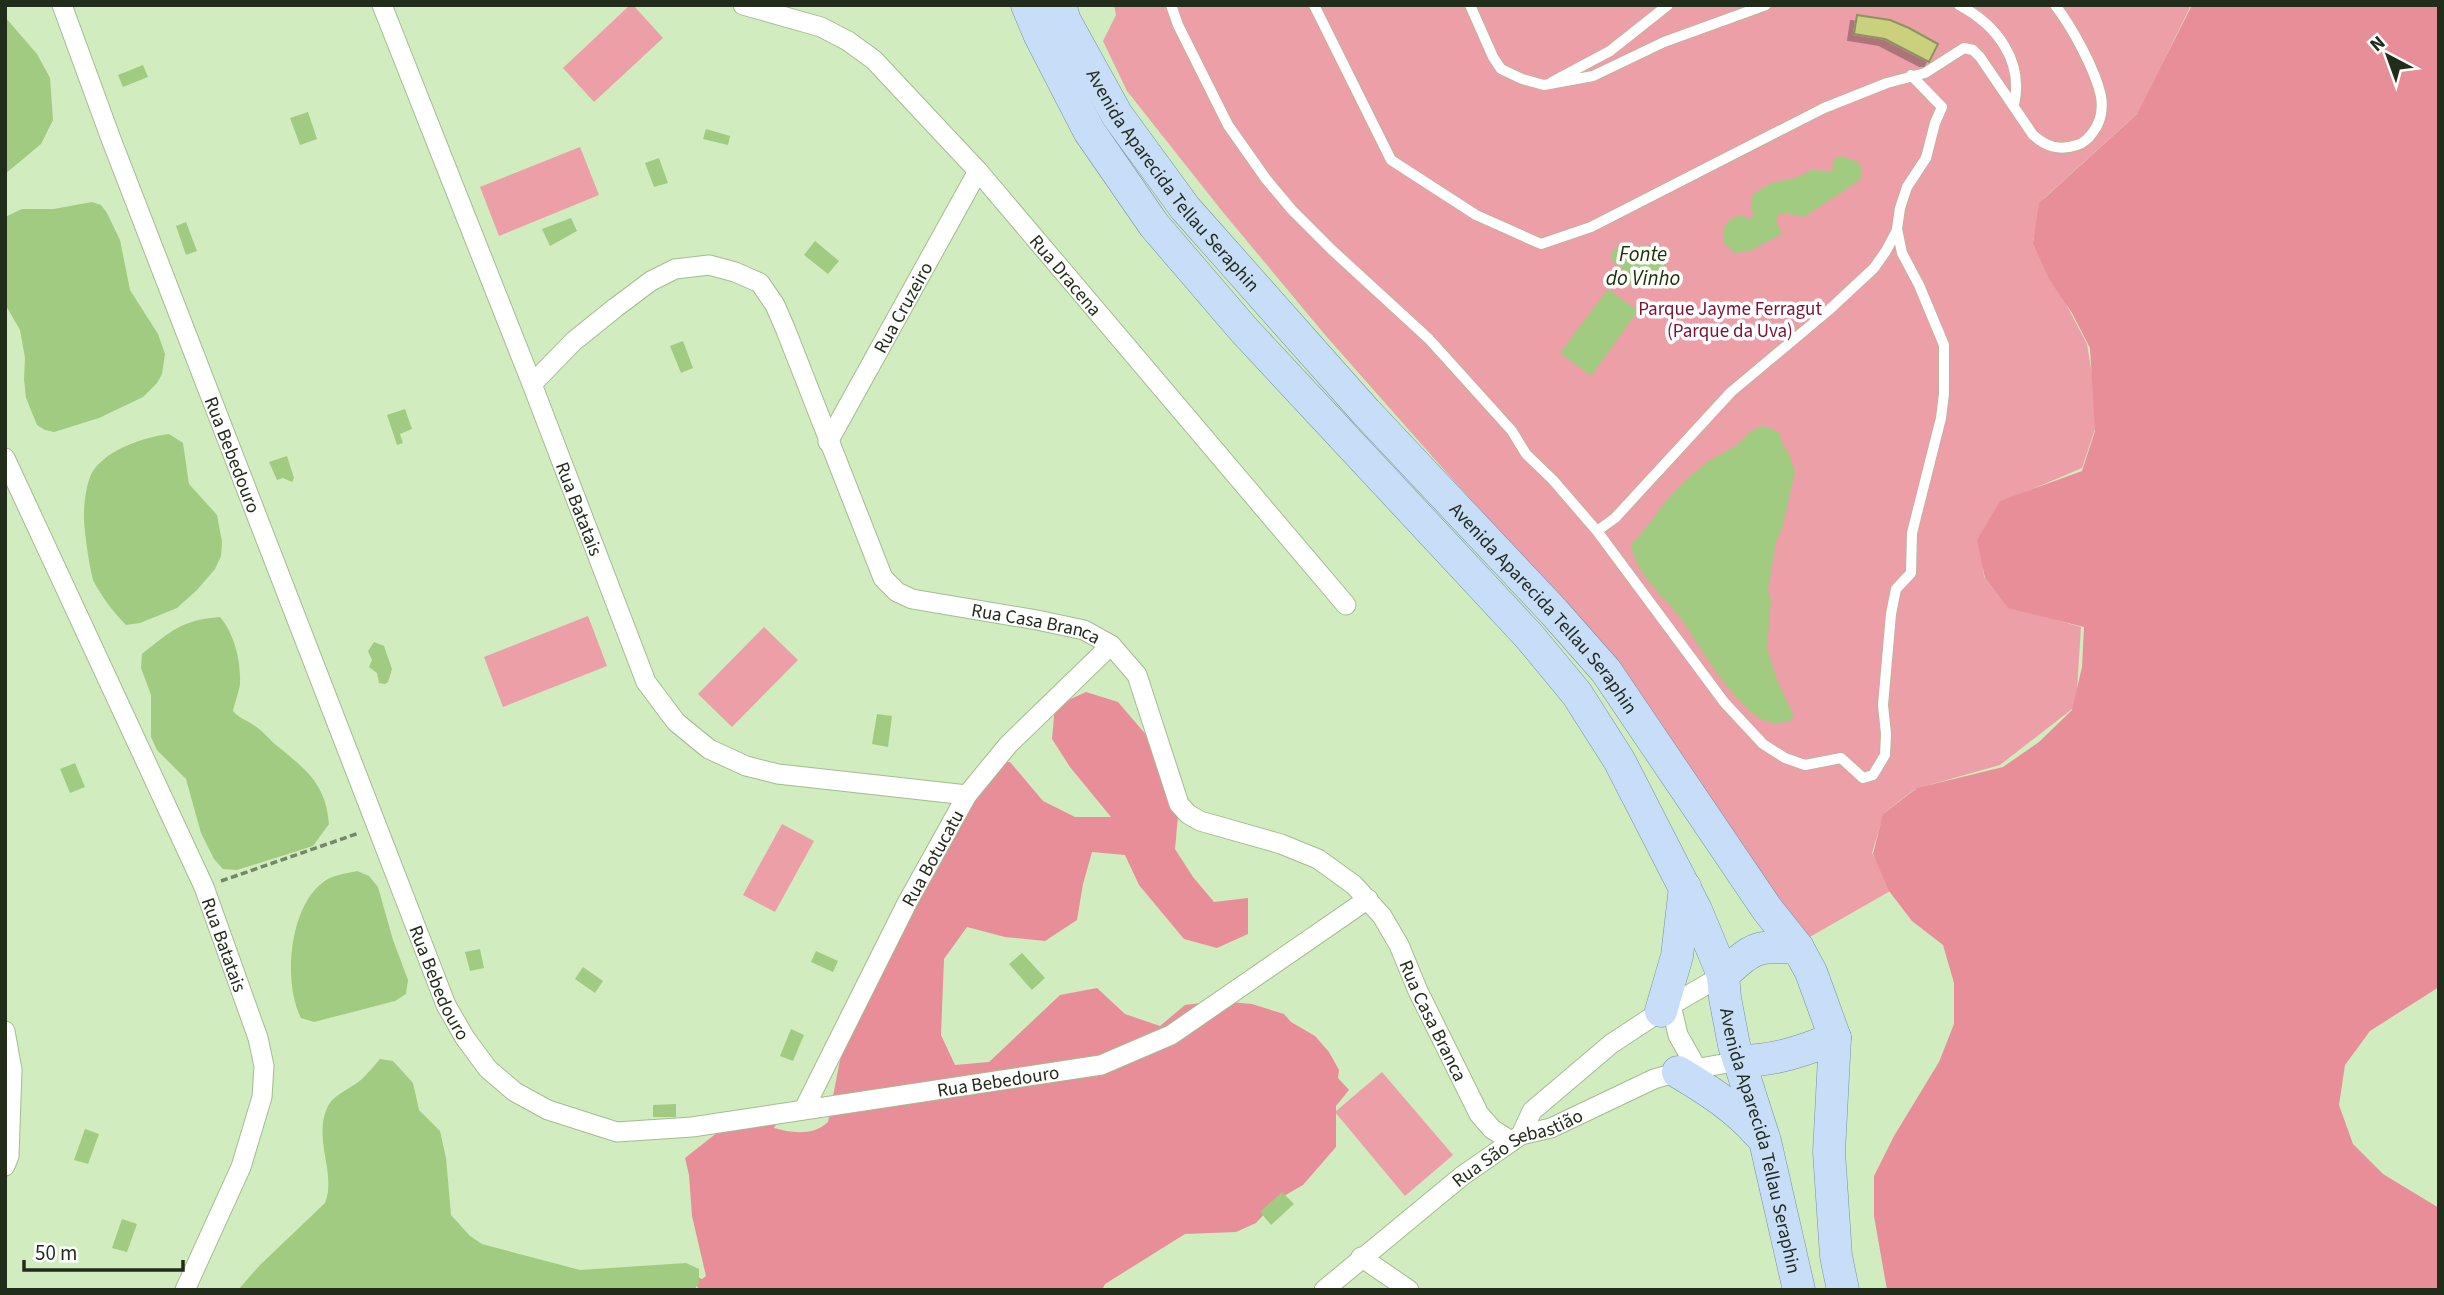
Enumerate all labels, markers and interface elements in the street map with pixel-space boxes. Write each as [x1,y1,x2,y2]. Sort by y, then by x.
north arrow [2353,21,2423,91]
text: N [2364,30,2391,59]
street label: Avenida Aparecida Tellau Seraphin [1079,64,1265,298]
street label: Rua Dracena [1022,229,1107,323]
water label: Fonte do Vinho [1606,239,1680,293]
street label: Rua Cruzeiro [868,257,940,359]
park label: Parque Jayme Ferragut (Parque da Uva) [1638,296,1822,345]
street label: Rua Bebedouro [197,393,266,517]
street label: Rua Batatais [548,458,609,560]
street label: Avenida Aparecida Tellau Seraphin [1443,497,1643,720]
street label: Rua Casa Branca [969,597,1105,652]
street label: Rua Botucatu [896,805,971,912]
street label: Rua Batatais [194,894,252,996]
street label: Rua Bebedouro [401,922,476,1046]
street label: Rua Casa Branca [1392,956,1473,1086]
street label: Avenida Aparecida Tellau Seraphin [1712,1006,1807,1276]
street label: Rua Bebedouro [935,1060,1061,1105]
street label: Rua São Sebastião [1446,1103,1588,1194]
scale bar [24,1228,184,1272]
text: 50 m [35,1238,77,1268]

